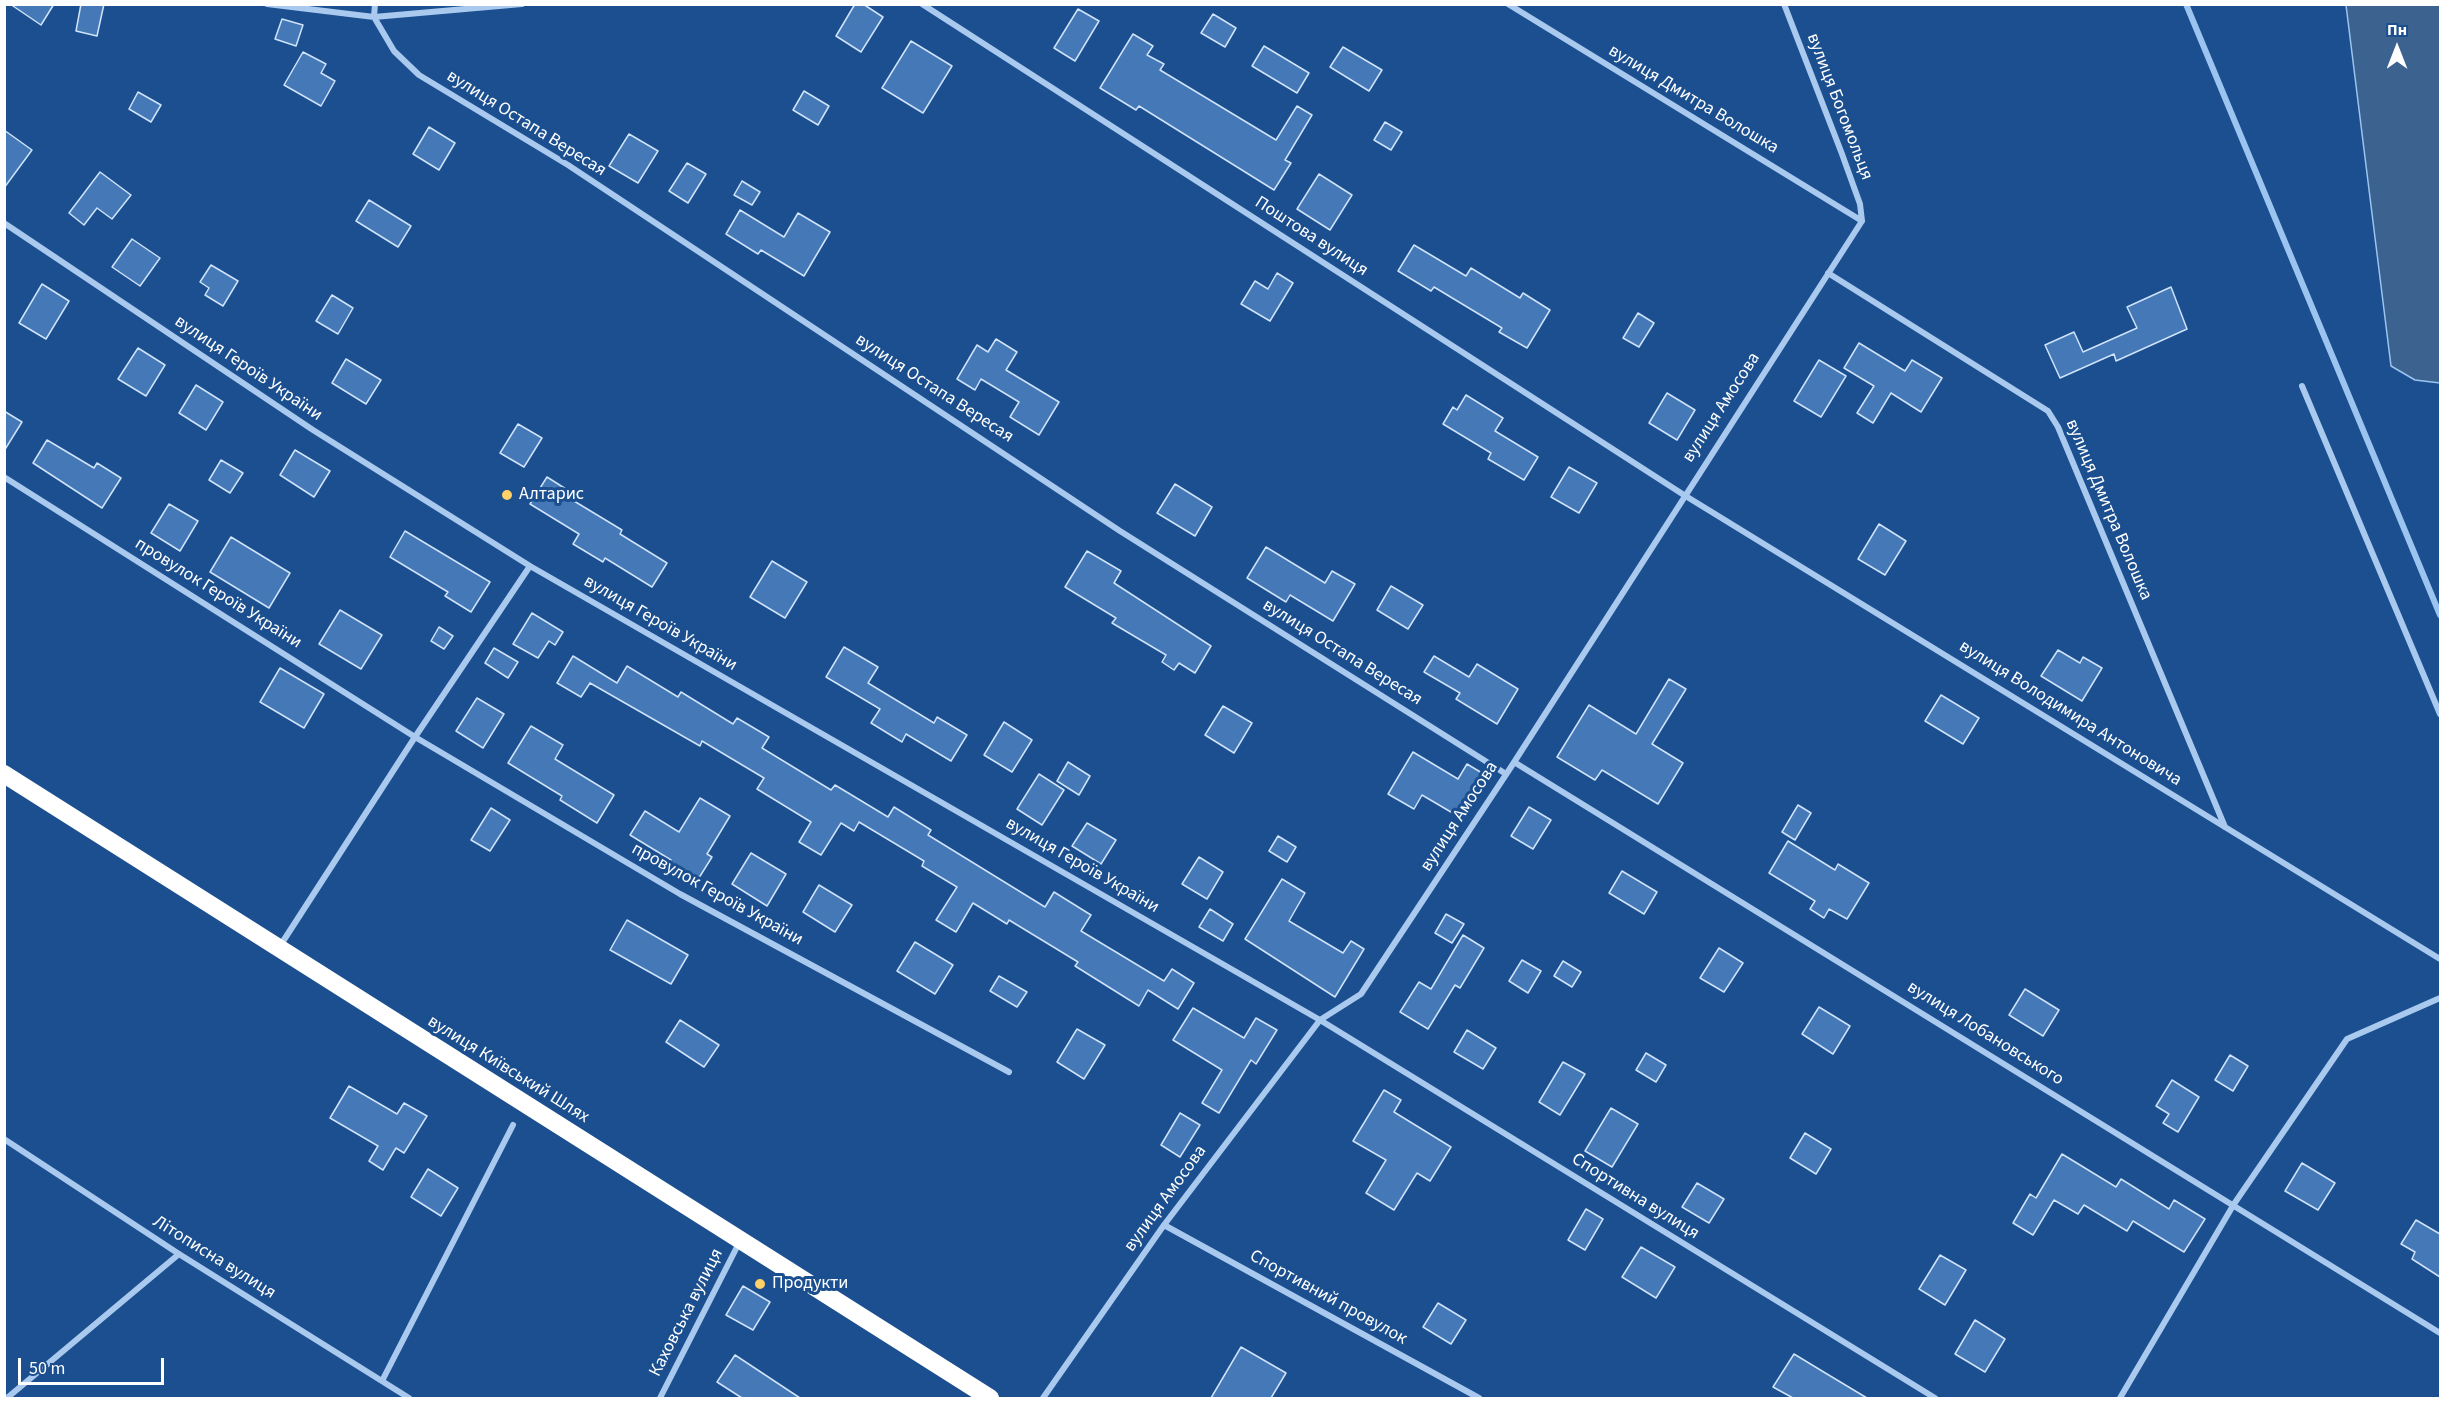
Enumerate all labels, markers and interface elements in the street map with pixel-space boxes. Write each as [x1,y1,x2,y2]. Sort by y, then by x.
north arrow [2367,18,2427,78]
text: Пн [2387,19,2407,41]
street label: вулиця Богомольця [1801,31,1877,183]
street label: вулиця Дмитра Волошка [1604,41,1782,159]
street label: вулиця Остапа Вересая [442,66,610,182]
street label: Поштова вулиця [1250,192,1372,282]
street label: вулиця Героїв України [170,311,326,427]
street label: вулиця Остапа Вересая [851,330,1017,448]
street label: вулиця Амосова [1678,349,1766,467]
street label: вулиця Дмитра Волошка [2060,416,2156,604]
place label: Алтарис [519,484,584,506]
marker: Алтарис [500,488,514,502]
street label: провулок Героїв України [130,534,306,654]
street label: вулиця Героїв України [579,571,741,677]
street label: вулиця Остапа Вересая [1258,595,1426,711]
street label: вулиця Володимира Антоновича [1955,636,2185,792]
street label: вулиця Амосова [1416,758,1504,876]
street label: вулиця Героїв України [1001,813,1163,919]
street label: провулок Героїв України [627,839,807,951]
street label: вулиця Лобановського [1903,977,2067,1091]
street label: вулиця Київський Шлях [423,1011,593,1129]
street label: вулиця Амосова [1120,1141,1212,1257]
street label: Спортивна вулиця [1567,1149,1703,1245]
street label: Літописна вулиця [148,1211,280,1305]
street label: Каховська вулиця [645,1245,729,1381]
street label: Спортивний провулок [1246,1246,1410,1350]
place label: Продукти [772,1273,848,1295]
marker: Продукти [753,1277,767,1291]
scale bar [21,1346,166,1384]
text: 50 m [29,1356,65,1381]

